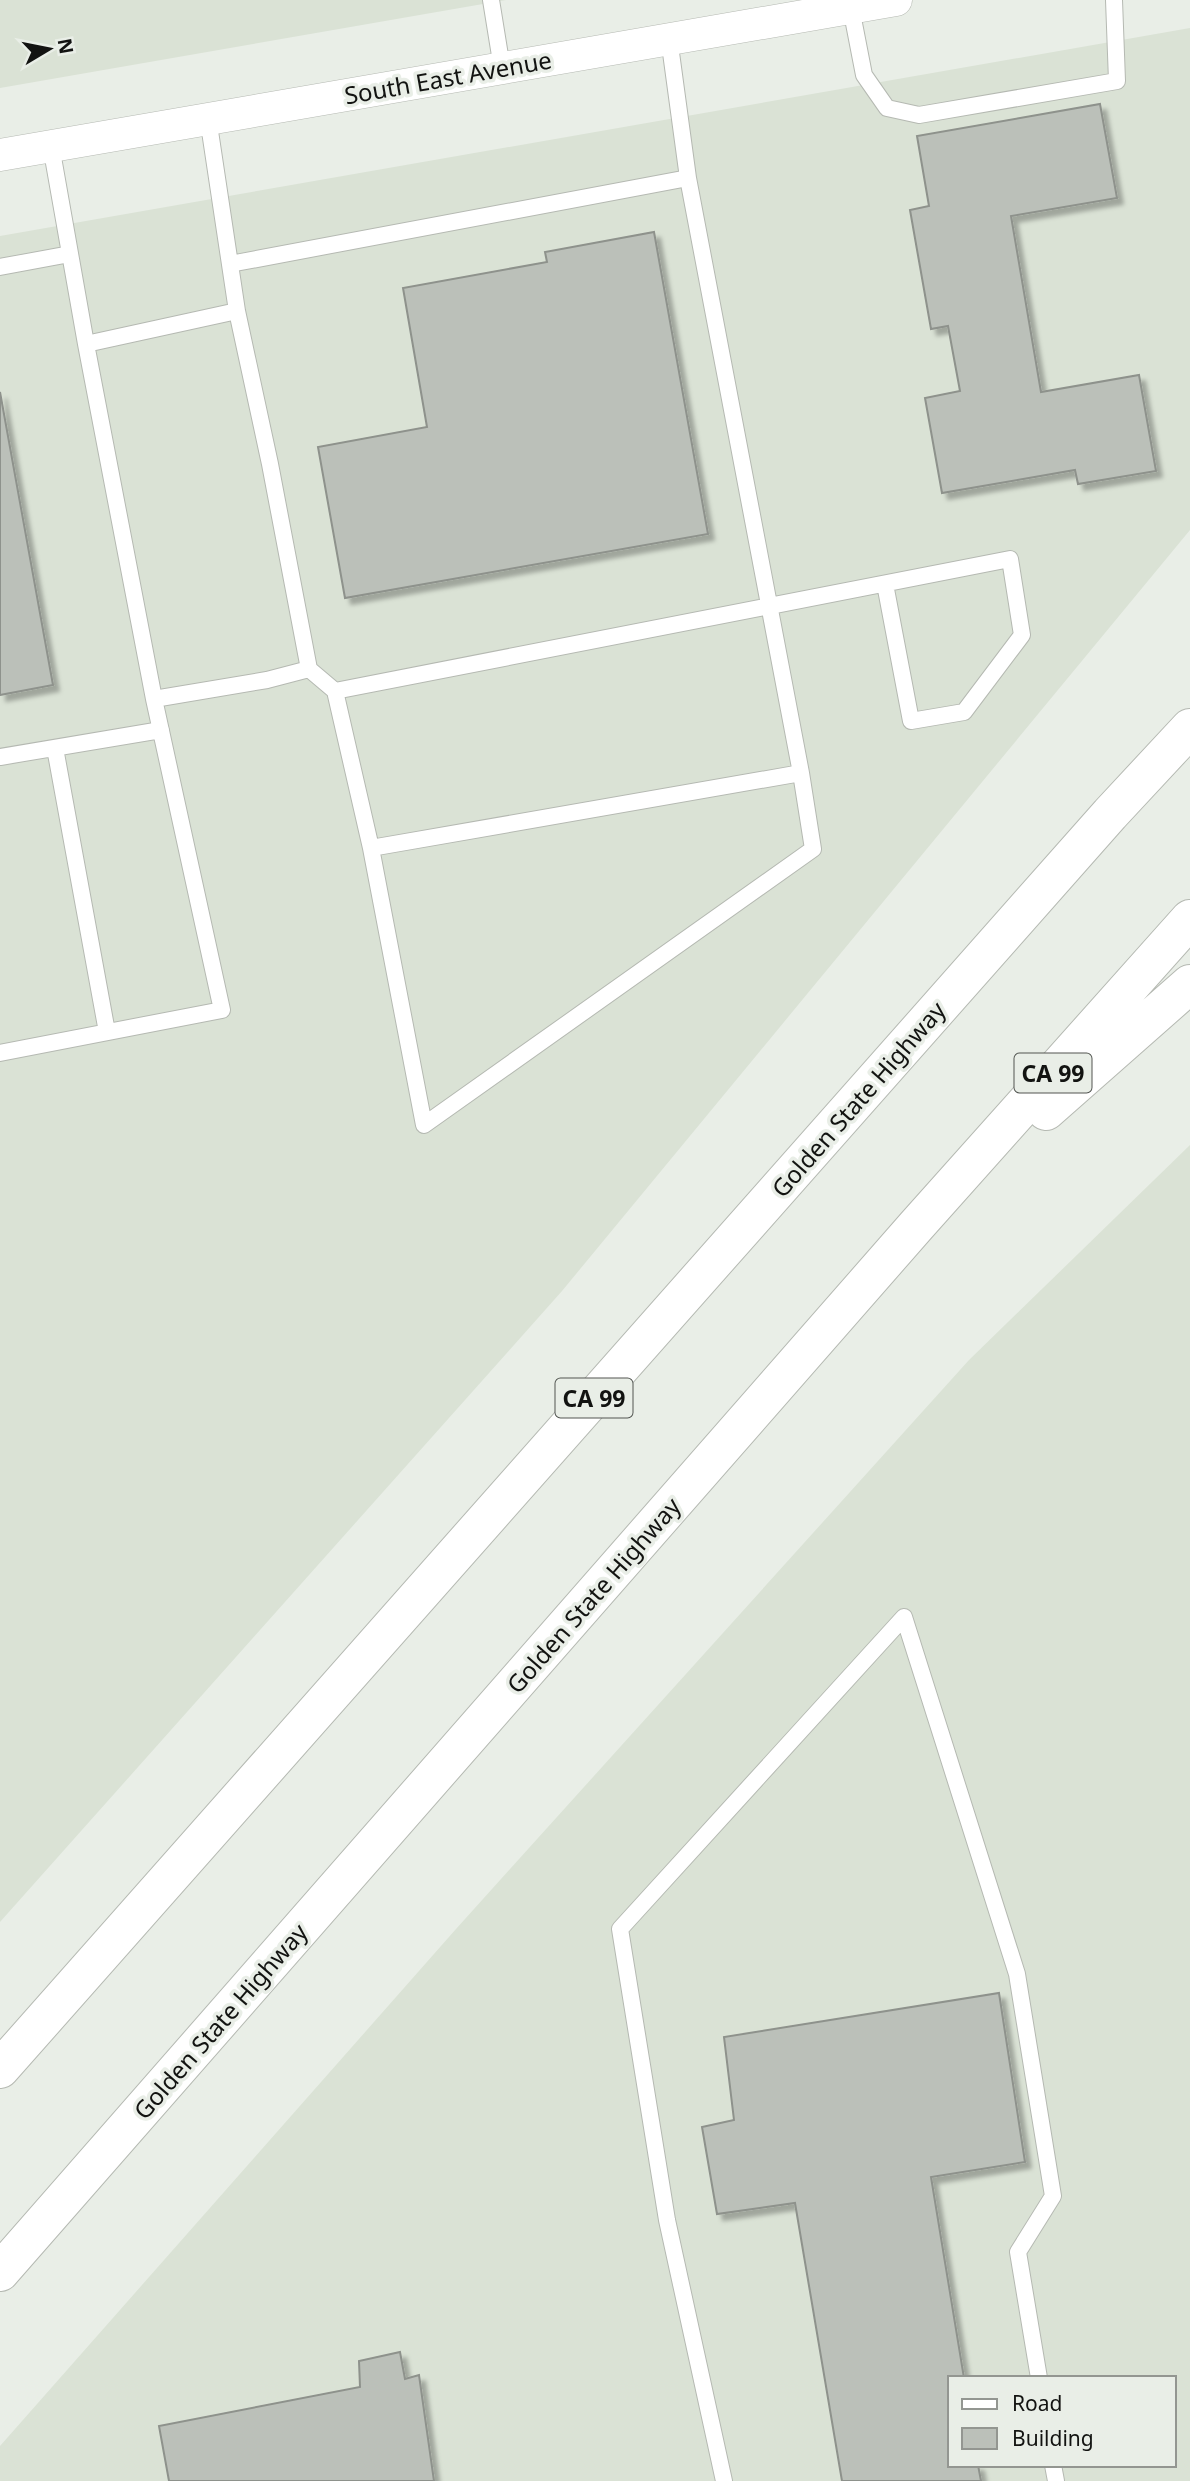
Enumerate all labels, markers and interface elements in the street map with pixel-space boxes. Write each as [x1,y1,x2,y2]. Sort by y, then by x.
north arrow [14,14,84,84]
text: N [52,36,80,56]
street label: South East Avenue [342,43,554,111]
street label: Golden State Highway [764,993,953,1204]
road number: CA 99 [1014,1054,1092,1092]
road number: CA 99 [556,1378,632,1418]
street label: Golden State Highway [499,1489,688,1700]
street label: Golden State Highway [126,1915,315,2126]
legend [948,2376,1176,2467]
text: Road [1012,2389,1062,2417]
text: Building [1012,2424,1094,2452]

